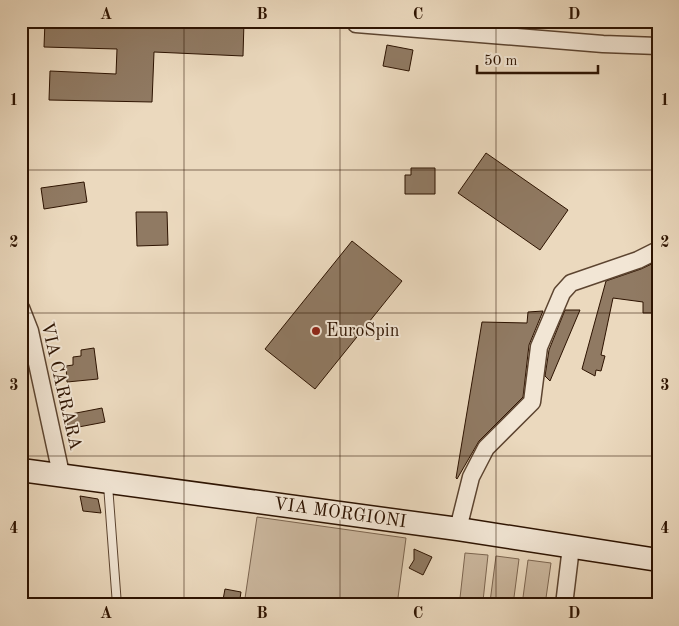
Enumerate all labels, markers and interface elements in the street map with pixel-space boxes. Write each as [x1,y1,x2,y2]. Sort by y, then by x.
text: A [100,7,112,23]
text: B [256,7,268,23]
text: C [413,7,423,23]
text: D [568,7,580,23]
scale bar [477,42,598,74]
text: 50 m [484,54,518,69]
text: 1 [9,93,19,109]
text: 1 [660,93,670,109]
text: 2 [9,235,19,251]
text: 2 [660,235,670,251]
street label: VIA CARRARA [38,320,85,452]
place label: EuroSpin [326,322,400,340]
marker: EuroSpin [310,325,322,337]
text: 3 [9,378,19,394]
text: 3 [660,378,670,394]
street label: VIA MORGIONI [272,495,408,531]
text: 4 [9,521,19,537]
text: 4 [660,521,670,537]
text: A [100,606,112,622]
text: B [256,606,268,622]
text: C [413,606,423,622]
text: D [568,606,580,622]

